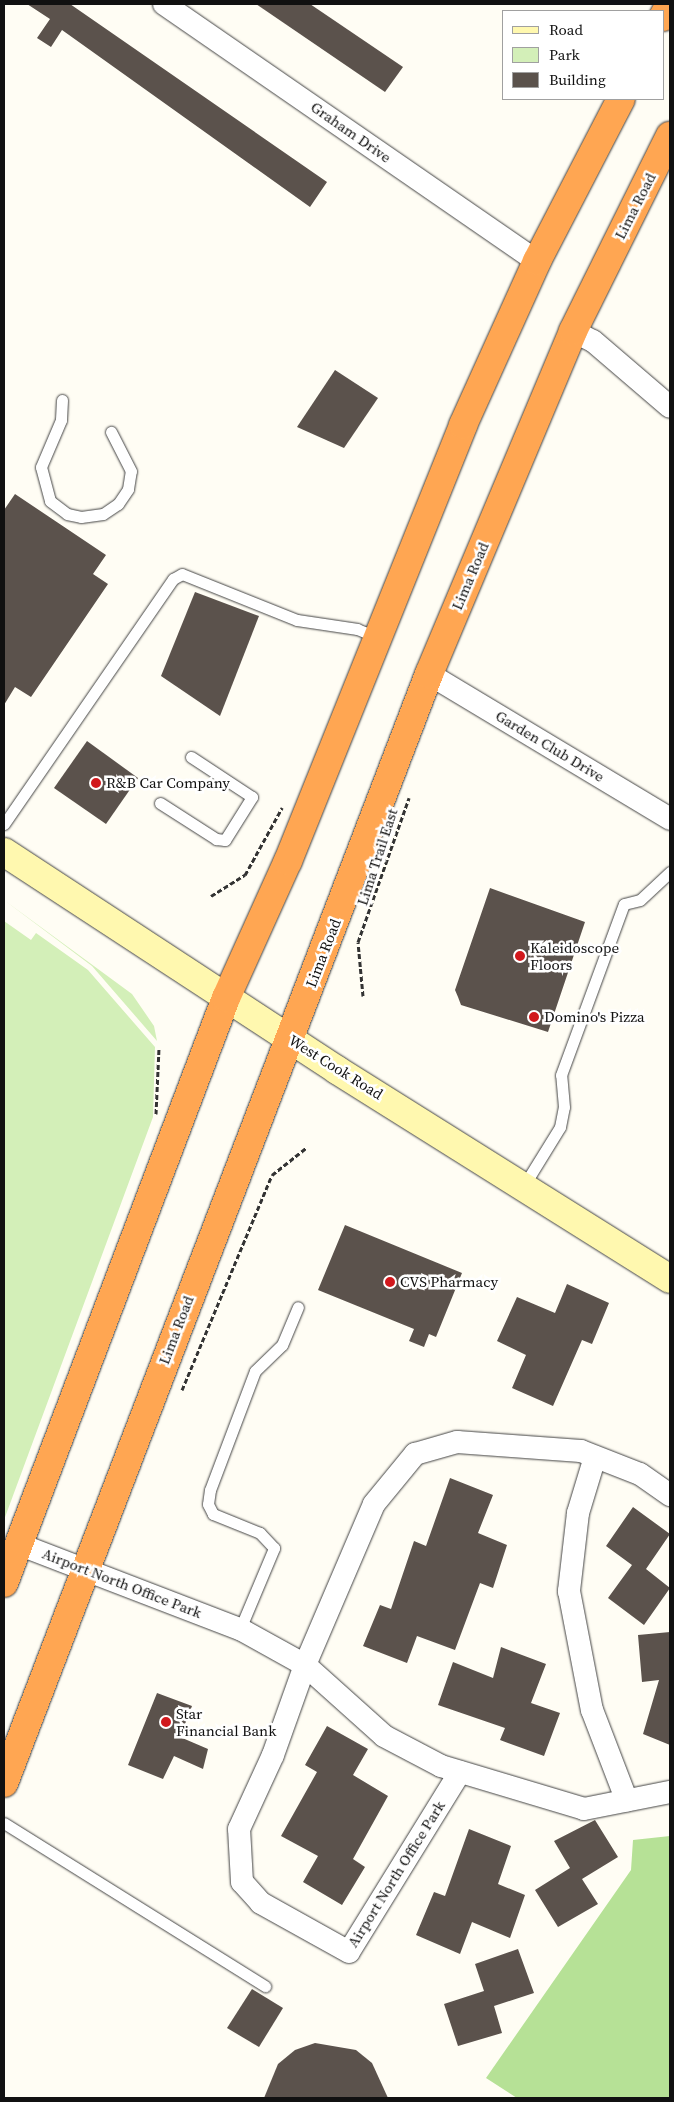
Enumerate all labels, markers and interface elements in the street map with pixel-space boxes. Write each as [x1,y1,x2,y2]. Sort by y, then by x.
legend [502,10,664,100]
text: Road [549,19,583,40]
text: Park [549,44,580,65]
text: Building [549,69,606,90]
street label: Graham Drive [307,98,395,166]
street label: Lima Road [611,170,659,242]
street label: Lima Road [448,539,492,613]
street label: Garden Club Drive [492,706,608,786]
place label: R&B Car Company [106,774,230,792]
marker: R&B Car Company [90,777,102,789]
street label: Lima Trail East [353,806,401,908]
street label: Lima Road [302,916,344,990]
place label: Kaleidoscope Floors [530,938,619,973]
marker: Kaleidoscope Floors [514,950,526,962]
place label: Domino's Pizza [544,1008,645,1026]
marker: Domino's Pizza [528,1011,540,1023]
street label: West Cook Road [286,1031,386,1103]
place label: CVS Pharmacy [400,1273,498,1291]
marker: CVS Pharmacy [384,1276,396,1288]
street label: Lima Road [155,1293,197,1367]
street label: Airport North Office Park [40,1544,204,1622]
place label: Star Financial Bank [176,1704,276,1739]
marker: Star Financial Bank [160,1716,172,1728]
street label: Airport North Office Park [343,1797,449,1951]

